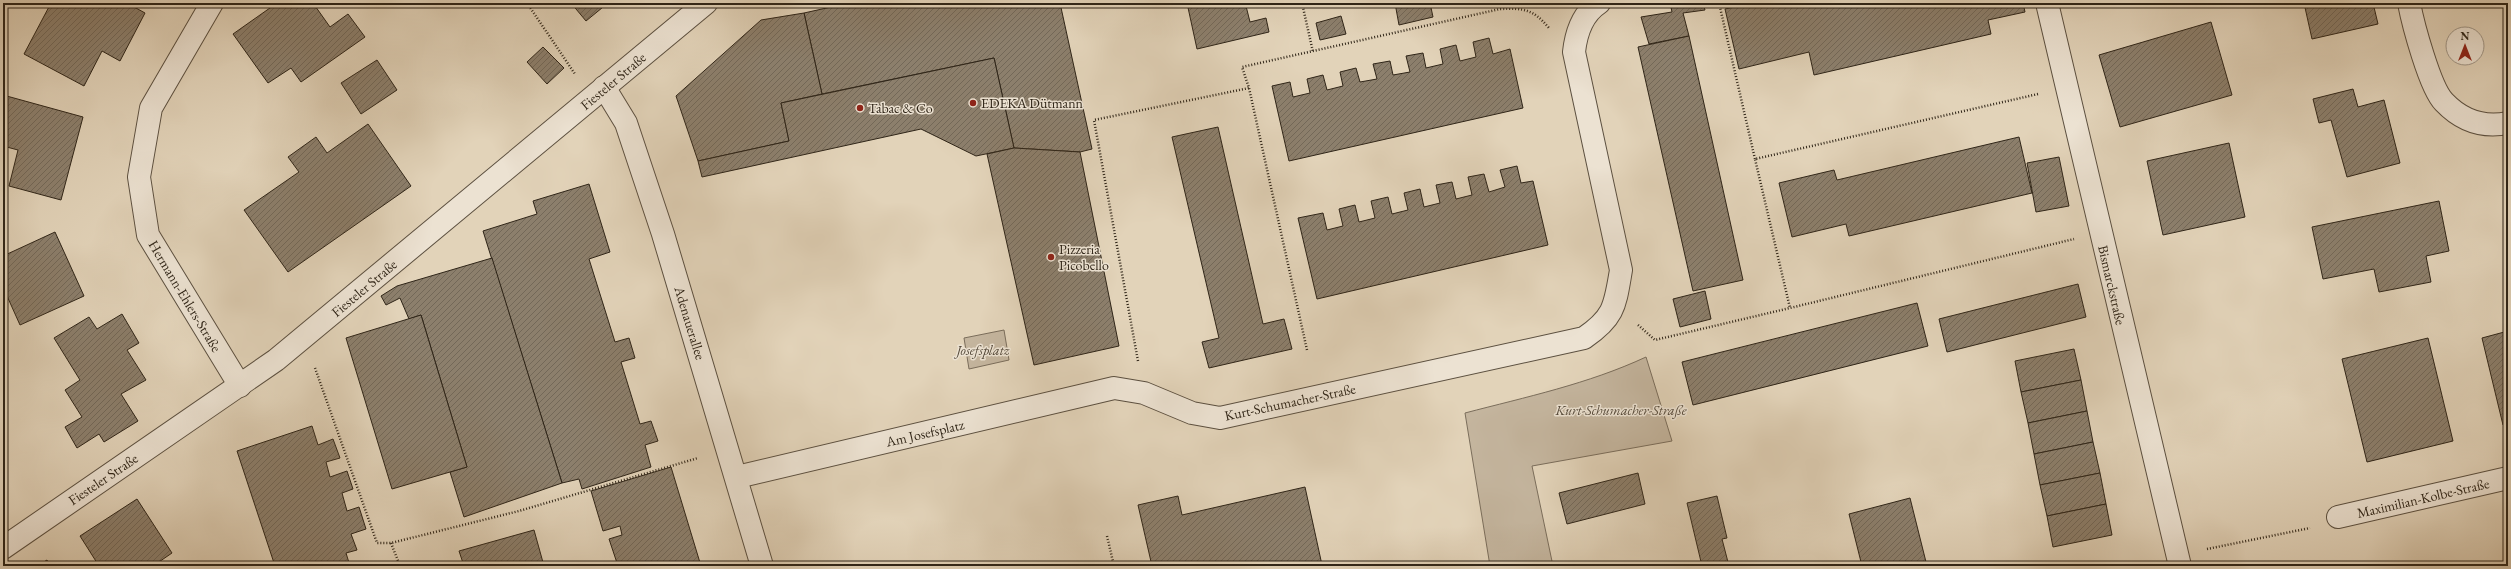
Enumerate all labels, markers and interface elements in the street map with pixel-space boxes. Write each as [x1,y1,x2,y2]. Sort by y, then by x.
north arrow [2445,26,2485,66]
text: N [2461,29,2470,43]
street label: Fiesteler Straße [576,48,650,114]
place label: EDEKA Dütmann [981,94,1084,112]
marker: EDEKA Dütmann [968,98,978,108]
place label: Tabac & Co [868,99,933,117]
marker: Tabac & Co [855,103,865,113]
street label: Hermann-Ehlers-Straße [145,237,226,356]
place label: Pizzeria Picobello [1059,240,1109,274]
street label: Bismarckstraße [2094,243,2130,327]
marker: Pizzeria Picobello [1046,252,1056,262]
street label: Fiesteler Straße [327,255,401,321]
street label: Adenauerallee [670,283,710,362]
park label: Josefsplatz [954,341,1010,359]
street label: Kurt-Schumacher-Straße [1223,379,1358,425]
park label: Kurt-Schumacher-Straße [1554,401,1687,419]
street label: Am Josefsplatz [883,415,967,451]
street label: Fiesteler Straße [65,449,142,509]
street label: Maximilian-Kolbe-Straße [2355,474,2491,522]

